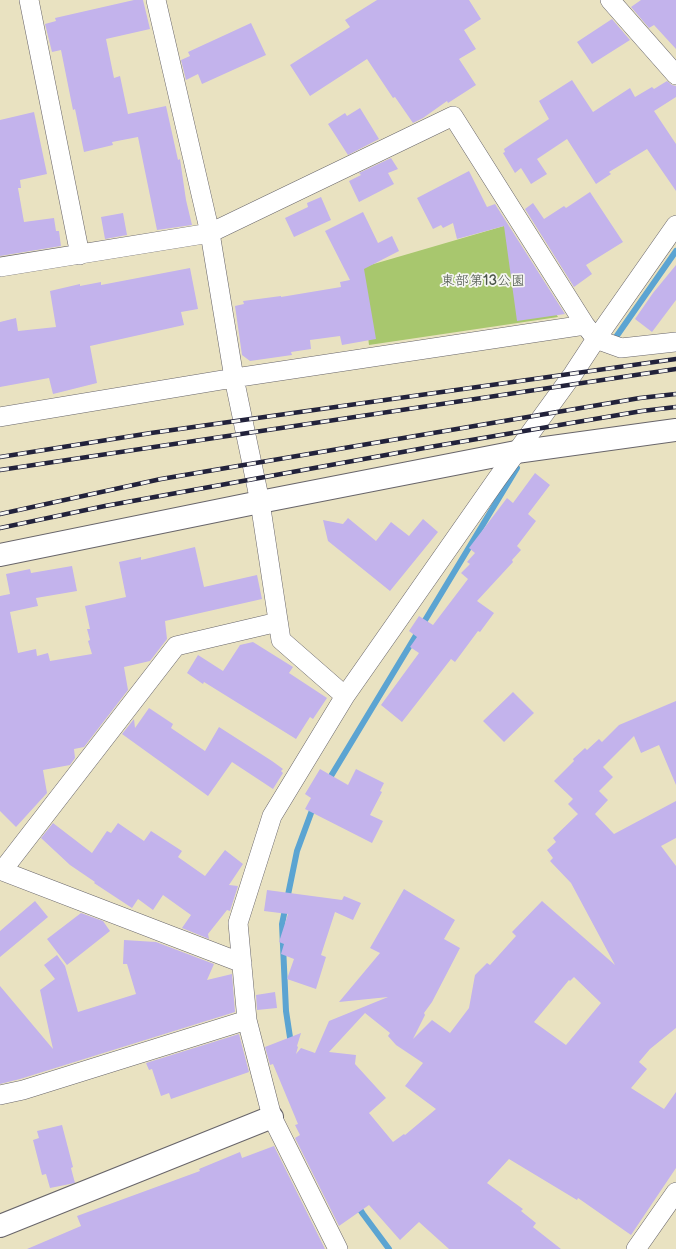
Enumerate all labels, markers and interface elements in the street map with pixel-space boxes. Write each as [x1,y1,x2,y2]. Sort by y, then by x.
park label: 東部第13公園 [441,273,525,289]

